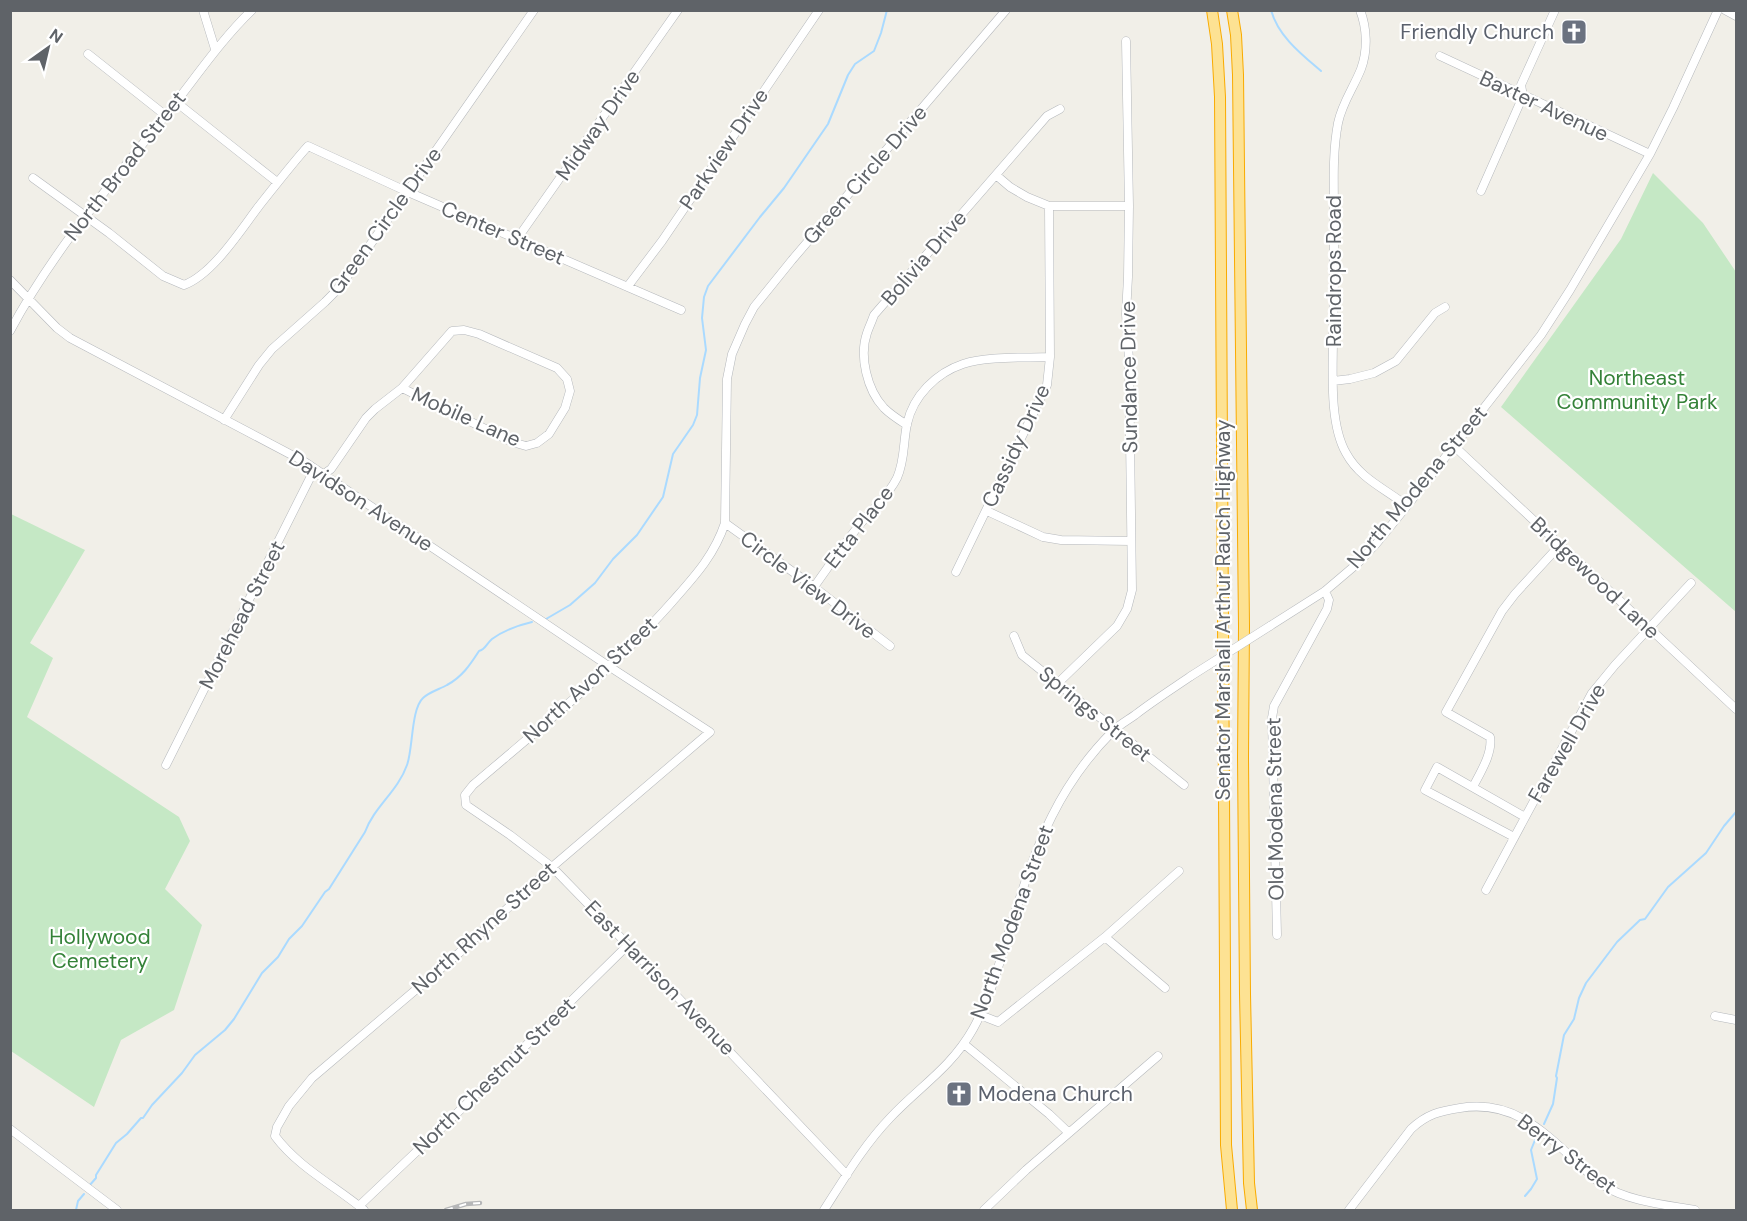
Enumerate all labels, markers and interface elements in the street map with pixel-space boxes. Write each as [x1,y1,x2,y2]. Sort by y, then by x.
church icon: Friendly Church [1559,17,1589,47]
north arrow [18,18,78,78]
place label: Friendly Church [1400,18,1554,46]
text: N [45,24,67,48]
street label: Midway Drive [549,64,647,186]
street label: Baxter Avenue [1475,64,1613,148]
street label: Parkview Drive [673,83,775,215]
street label: North Broad Street [58,85,192,247]
street label: Green Circle Drive [797,99,933,251]
street label: Green Circle Drive [322,141,448,301]
street label: Center Street [437,194,569,272]
street label: Raindrops Road [1320,195,1348,347]
street label: Bolivia Drive [875,204,973,312]
street label: Sundance Drive [1114,301,1144,453]
park label: Northeast Community Park [1556,364,1718,416]
street label: Mobile Lane [407,380,525,454]
street label: Cassidy Drive [975,380,1057,512]
street label: North Modena Street [1341,400,1493,574]
street label: Senator Marshall Arthur Rauch Highway [1209,419,1237,801]
street label: Davidson Avenue [283,444,439,558]
street label: Etta Place [818,480,900,574]
street label: Bridgewood Lane [1524,511,1666,645]
street label: Circle View Drive [734,525,882,645]
street label: Morehead Street [193,536,291,694]
street label: North Avon Street [517,611,663,749]
street label: Springs Street [1033,660,1157,768]
street label: Farewell Drive [1522,678,1612,808]
street label: Old Modena Street [1259,717,1291,901]
street label: North Modena Street [964,821,1060,1023]
street label: North Rhyne Street [406,855,562,1001]
street label: East Harrison Avenue [579,894,741,1062]
park label: Hollywood Cemetery [49,923,151,975]
street label: North Chestnut Street [407,991,581,1161]
church icon: Modena Church [944,1079,974,1109]
place label: Modena Church [978,1080,1133,1108]
street label: Berry Street [1512,1108,1622,1200]

